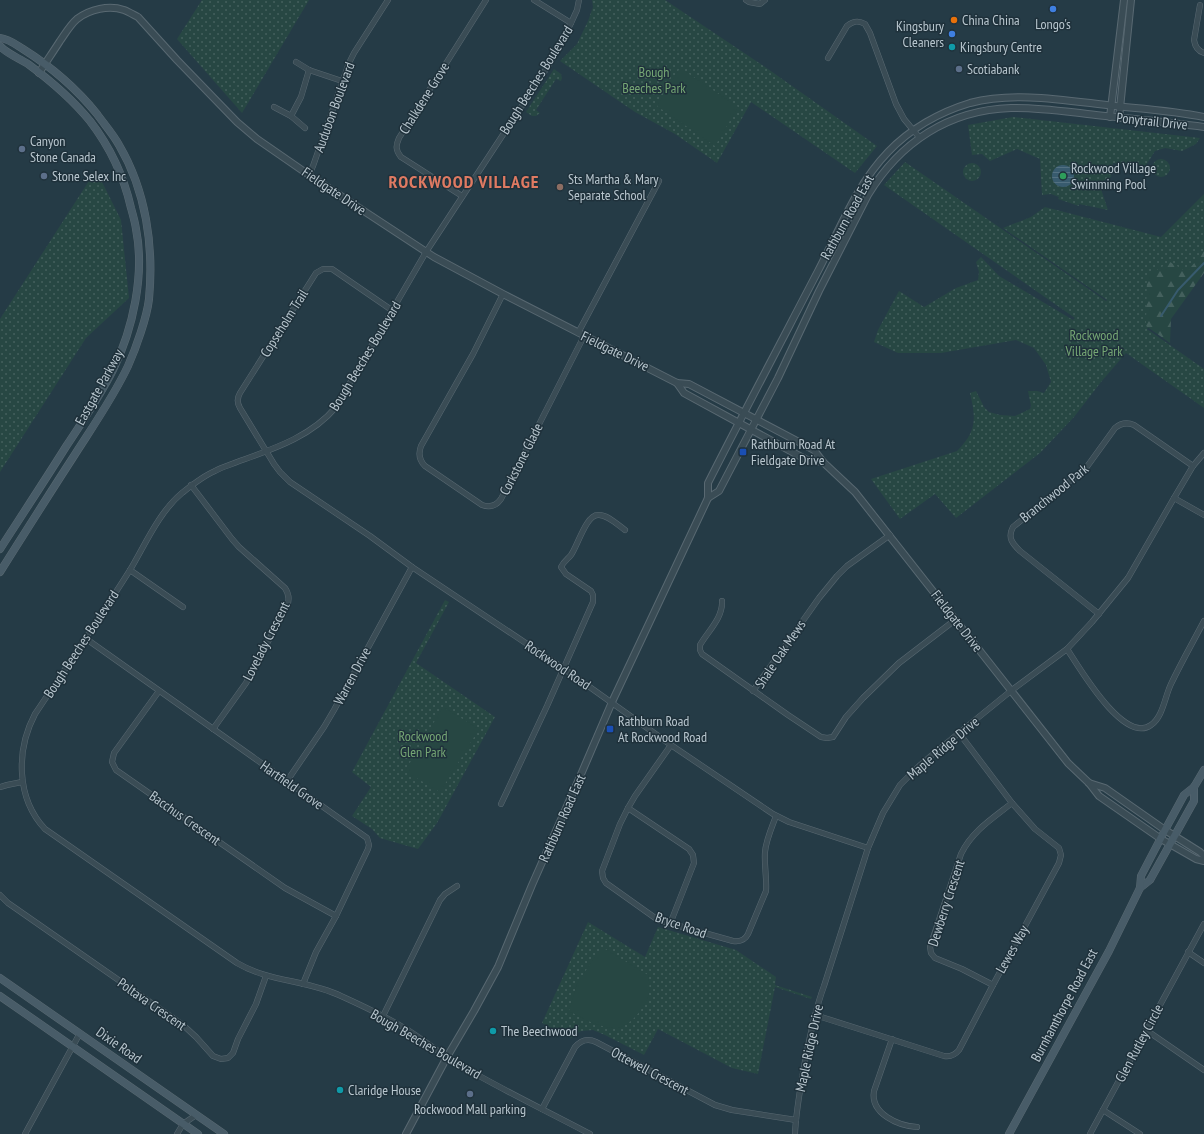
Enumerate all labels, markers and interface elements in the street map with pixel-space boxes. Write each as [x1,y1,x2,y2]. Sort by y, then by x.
marker: Longo's [1048,4,1058,14]
place label: China China [962,11,1020,29]
marker: China China [949,15,959,25]
place label: Longo's [1035,15,1071,33]
place label: Kingsbury Cleaners [896,17,945,51]
street label: Bough Beeches Boulevard [495,22,577,138]
marker: Kingsbury Cleaners [947,29,957,39]
place label: Kingsbury Centre [960,38,1042,56]
marker: Kingsbury Centre [947,42,957,52]
street label: Chalkdene Grove [395,59,453,137]
street label: Audubon Boulevard [309,60,359,154]
place label: Scotiabank [967,60,1020,78]
park label: Bough Beeches Park [622,63,686,97]
marker: Scotiabank [954,64,964,74]
street label: Ponytrail Drive [1116,108,1189,134]
place label: Canyon Stone Canada [30,132,96,166]
marker: Canyon Stone Canada [17,144,27,154]
place label: Rockwood Village Swimming Pool [1071,159,1156,193]
street label: Fieldgate Drive [299,163,370,219]
place label: Stone Selex Inc [52,167,126,185]
district label: ROCKWOOD VILLAGE [389,170,539,193]
place label: Sts Martha & Mary Separate School [568,170,659,204]
marker: Stone Selex Inc [39,171,49,181]
street label: Rathburn Road East [816,171,878,263]
marker: Rockwood Village Swimming Pool [1058,171,1068,181]
marker: Sts Martha & Mary Separate School [555,182,565,192]
street label: Copseholm Trail [256,285,312,360]
street label: Bough Beeches Boulevard [325,298,405,414]
park label: Rockwood Village Park [1064,326,1123,360]
street label: Fieldgate Drive [578,327,652,375]
street label: Eastgate Parkway [71,345,128,428]
street label: Corkstone Glade [495,420,547,498]
place label: Rathburn Road At Fieldgate Drive [751,435,835,469]
marker: Rathburn Road At Fieldgate Drive [738,447,748,457]
street label: Branchwood Park [1016,459,1093,526]
street label: Fieldgate Drive [927,586,987,656]
street label: Bough Beeches Boulevard [39,587,123,701]
street label: Lovelady Crescent [238,598,294,683]
street label: Shale Oak Mews [751,616,810,692]
street label: Rockwood Road [522,636,594,694]
street label: Warren Drive [329,644,375,708]
place label: Rathburn Road At Rockwood Road [618,712,707,746]
street label: Maple Ridge Drive [903,712,983,783]
marker: Rathburn Road At Rockwood Road [605,724,615,734]
park label: Rockwood Glen Park [399,727,447,761]
street label: Hartfield Grove [257,757,327,813]
street label: Rathburn Road East [535,771,589,865]
street label: Bacchus Crescent [146,787,224,849]
street label: Dewberry Crescent [924,857,968,948]
street label: Bryce Road [653,908,709,942]
street label: Lewes Way [992,921,1033,976]
street label: Burnhamthorpe Road East [1027,945,1101,1065]
street label: Poltava Crescent [114,974,190,1034]
street label: Glen Rutley Circle [1111,1001,1167,1085]
street label: Maple Ridge Drive [791,1003,827,1093]
street label: Bough Beeches Boulevard [367,1005,485,1083]
place label: The Beechwood [501,1022,578,1040]
street label: Dixie Road [93,1023,145,1067]
marker: The Beechwood [488,1026,498,1036]
street label: Ottewell Crescent [608,1043,692,1099]
place label: Claridge House [348,1081,421,1099]
marker: Claridge House [335,1085,345,1095]
marker: Rockwood Mall parking [465,1089,475,1099]
place label: Rockwood Mall parking [414,1100,526,1118]

